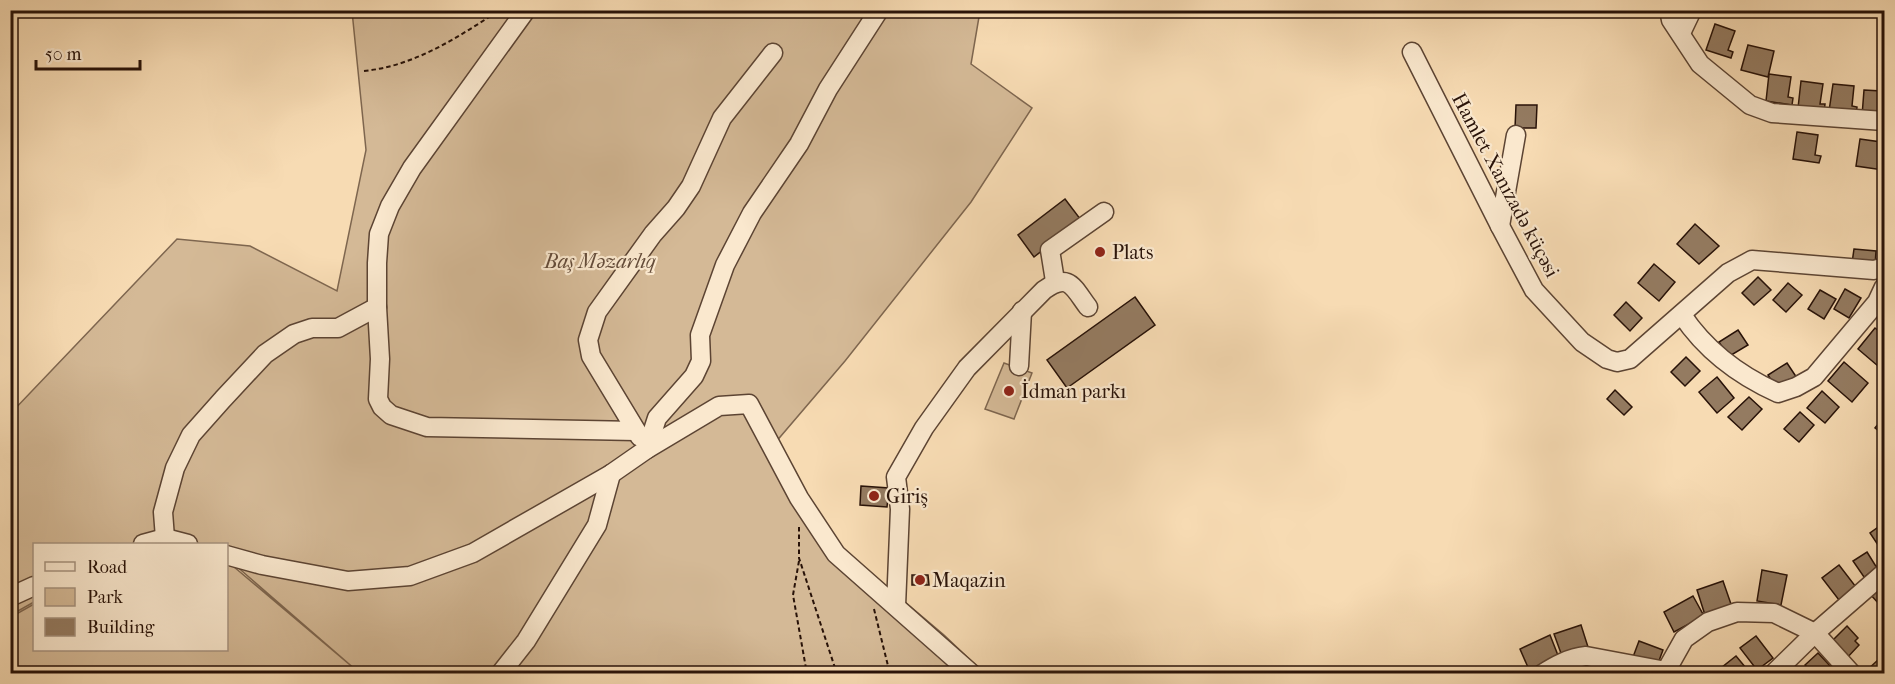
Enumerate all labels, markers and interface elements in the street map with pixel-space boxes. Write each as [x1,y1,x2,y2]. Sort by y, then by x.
scale bar [36,33,140,71]
text: 50 m [45,44,82,65]
street label: Hamlet Xanızadə küçəsi [1447,89,1564,281]
place label: Plats [1112,241,1153,264]
marker: Plats [1093,245,1107,259]
park label: Baş Məzarlıq [543,250,656,273]
place label: İdman parkı [1021,379,1126,403]
marker: İdman parkı [1002,384,1016,398]
place label: Giriş [886,485,928,508]
marker: Giriş [867,489,881,503]
legend [33,543,228,651]
text: Road [87,557,127,578]
place label: Maqazin [932,569,1006,592]
marker: Maqazin [913,573,927,587]
text: Park [87,587,124,608]
text: Building [87,617,155,638]

